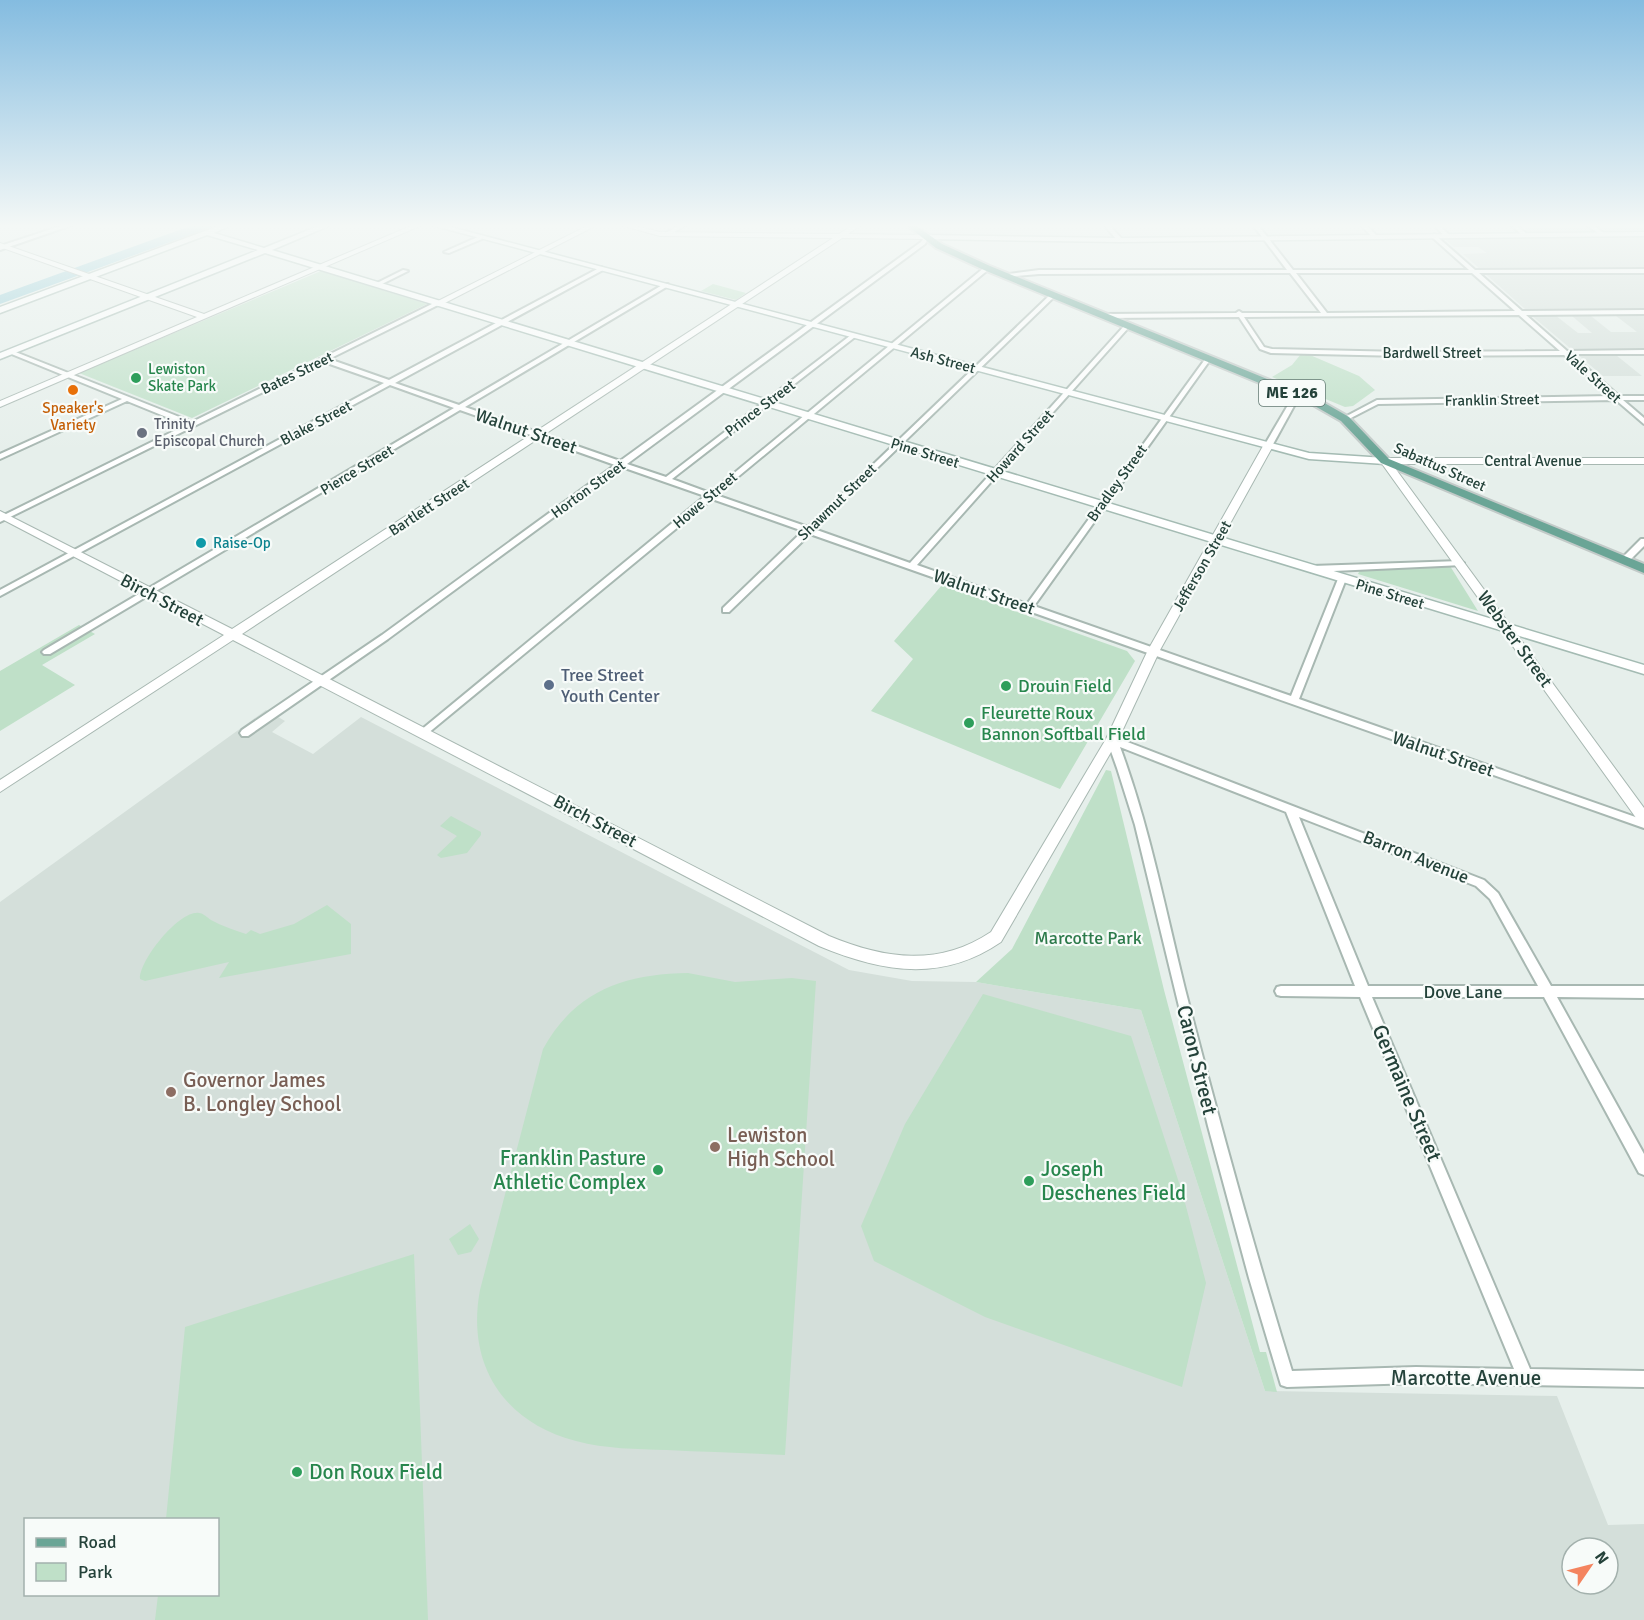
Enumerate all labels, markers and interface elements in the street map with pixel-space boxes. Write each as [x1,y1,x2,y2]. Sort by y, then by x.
street label: Ash Street [909,343,977,377]
street label: Bardwell Street [1382,344,1482,362]
street label: Vale Street [1561,347,1625,407]
street label: Bates Street [258,348,336,398]
place label: Lewiston Skate Park [148,360,217,395]
marker: Lewiston Skate Park [129,371,143,385]
street label: Prince Street [721,376,799,440]
road number: ME 126 [1259,380,1325,406]
marker: Speaker's Variety [66,383,80,397]
street label: Franklin Street [1444,390,1540,410]
street label: Blake Street [277,397,355,449]
place label: Speaker's Variety [42,399,104,434]
street label: Walnut Street [472,403,580,459]
street label: Howard Street [983,406,1057,486]
place label: Trinity Episcopal Church [154,415,265,450]
marker: Trinity Episcopal Church [135,426,149,440]
street label: Pine Street [889,434,961,472]
street label: Sabattus Street [1391,439,1489,495]
street label: Pierce Street [317,441,397,499]
street label: Bradley Street [1083,441,1151,525]
street label: Central Avenue [1484,452,1582,470]
street label: Horton Street [547,456,629,522]
street label: Shawmut Street [794,460,880,544]
street label: Howe Street [669,468,741,532]
street label: Bartlett Street [385,474,473,540]
street label: Jefferson Street [1169,517,1235,615]
place label: Raise-Op [213,534,271,552]
marker: Raise-Op [194,536,208,550]
street label: Walnut Street [930,564,1038,620]
street label: Birch Street [117,569,207,631]
street label: Pine Street [1354,575,1426,613]
street label: Webster Street [1473,587,1557,691]
place label: Tree Street Youth Center [561,664,660,707]
place label: Drouin Field [1018,675,1112,697]
marker: Tree Street Youth Center [542,678,556,692]
marker: Drouin Field [999,679,1013,693]
place label: Fleurette Roux Bannon Softball Field [981,702,1146,745]
marker: Fleurette Roux Bannon Softball Field [962,716,976,730]
street label: Walnut Street [1389,726,1497,782]
street label: Birch Street [550,790,640,852]
street label: Barron Avenue [1360,826,1472,888]
park label: Marcotte Park [1034,927,1142,949]
street label: Dove Lane [1424,981,1502,1003]
street label: Caron Street [1171,1002,1223,1118]
street label: Germaine Street [1366,1021,1448,1165]
place label: Governor James B. Longley School [183,1067,341,1117]
marker: Governor James B. Longley School [164,1085,178,1099]
place label: Lewiston High School [727,1122,835,1172]
marker: Lewiston High School [708,1140,722,1154]
place label: Franklin Pasture Athletic Complex [493,1145,646,1195]
place label: Joseph Deschenes Field [1041,1156,1186,1206]
marker: Franklin Pasture Athletic Complex [651,1163,665,1177]
marker: Joseph Deschenes Field [1022,1174,1036,1188]
street label: Marcotte Avenue [1391,1365,1541,1391]
place label: Don Roux Field [309,1459,443,1485]
marker: Don Roux Field [290,1465,304,1479]
legend [24,1518,219,1596]
text: Road [78,1531,117,1553]
north arrow [1560,1536,1620,1596]
text: N [1590,1548,1613,1568]
text: Park [78,1561,113,1583]

